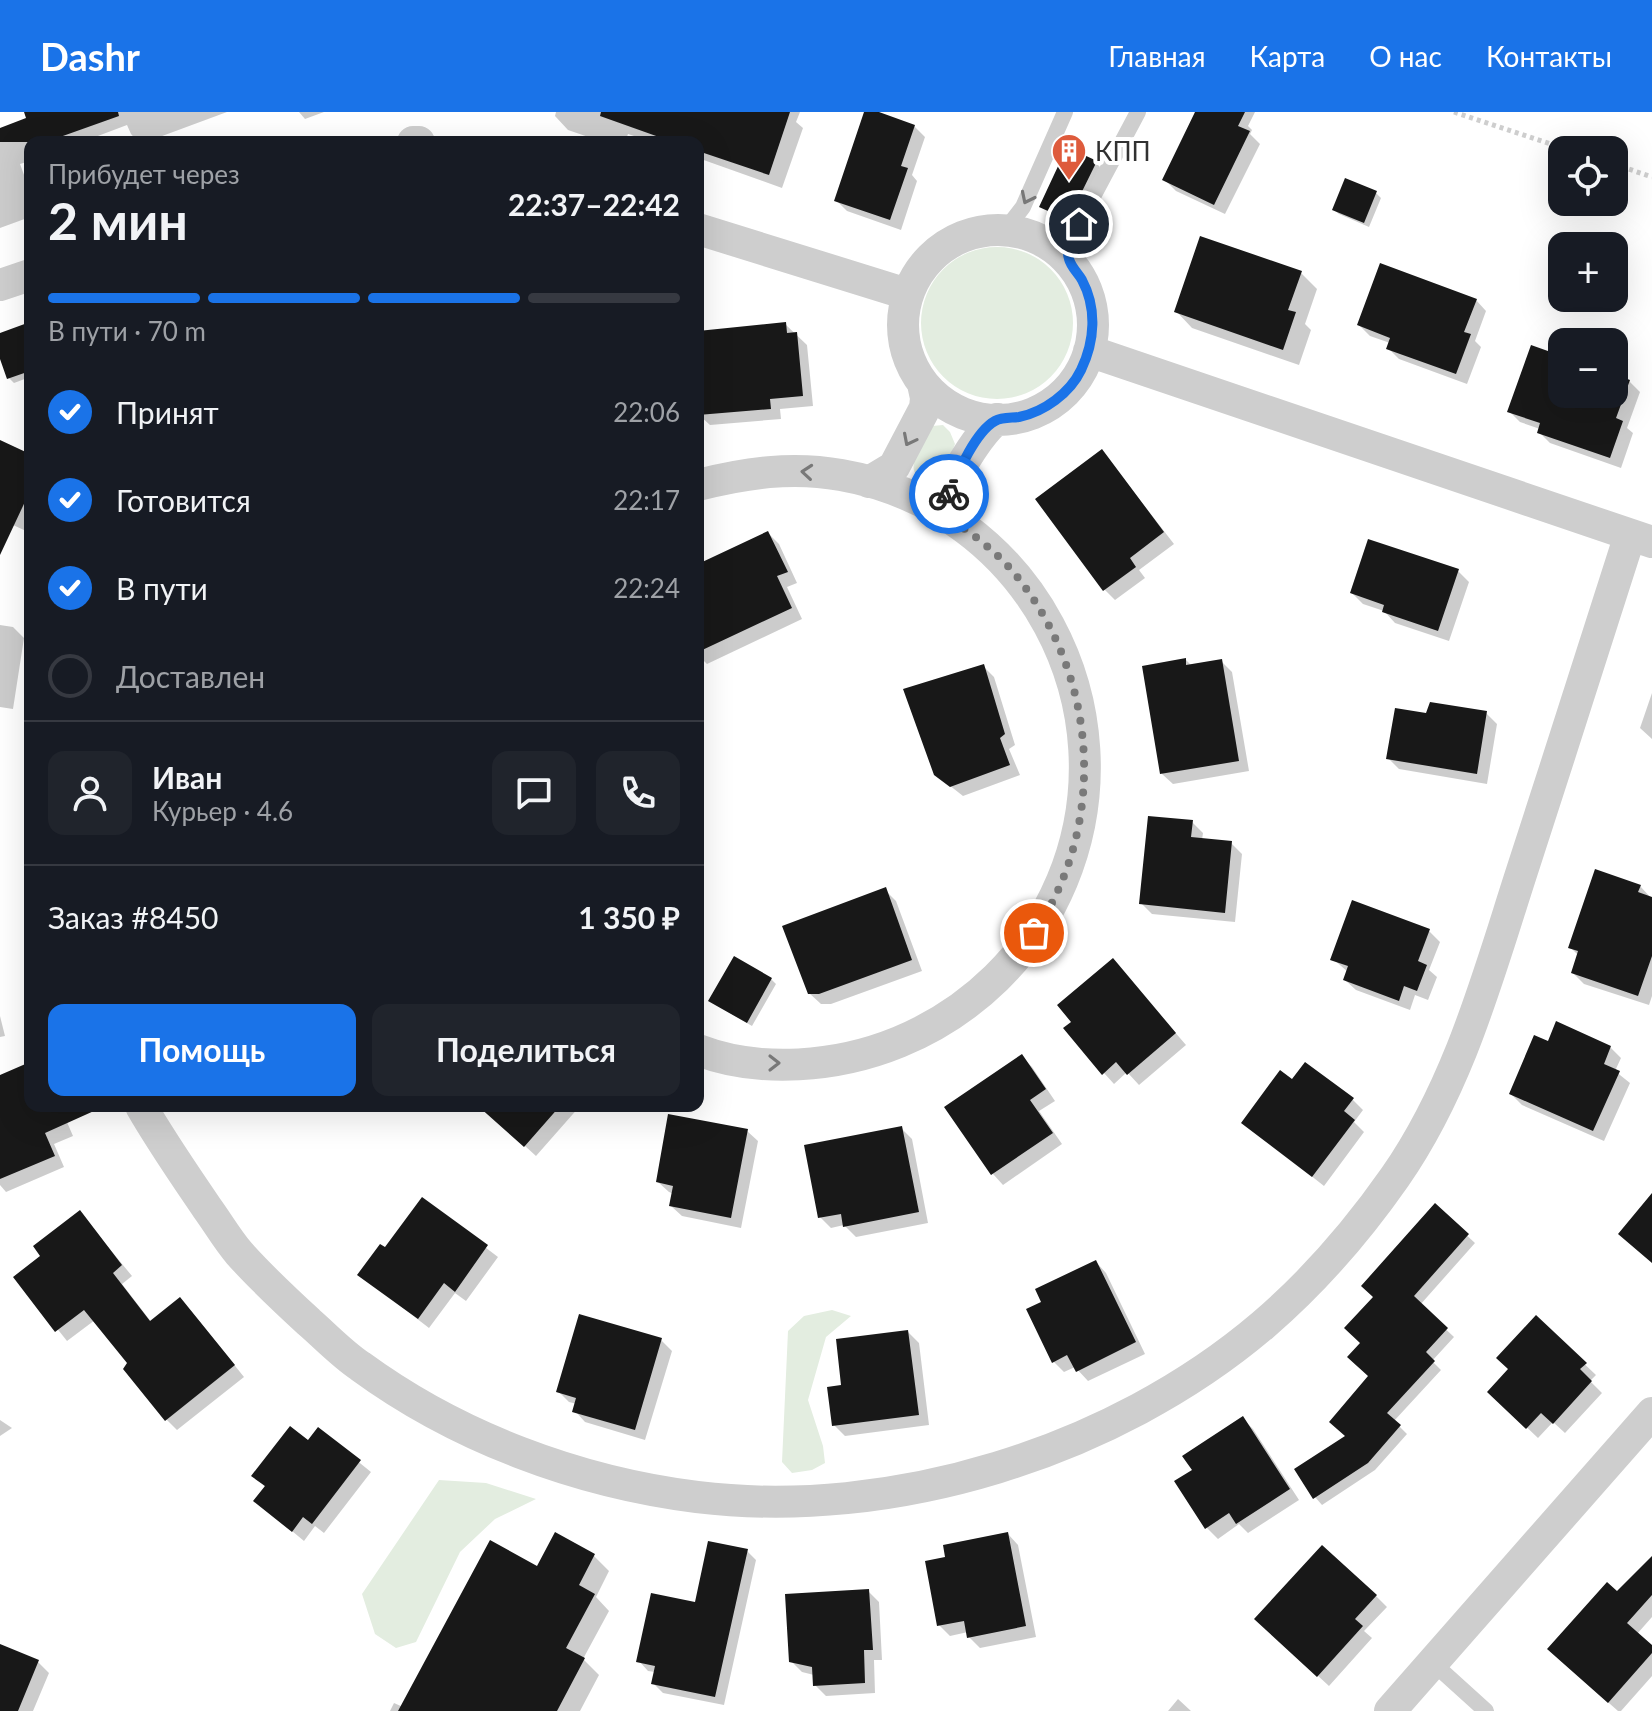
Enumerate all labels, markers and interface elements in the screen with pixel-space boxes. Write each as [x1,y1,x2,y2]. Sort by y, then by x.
text: Dashr [40,33,140,79]
text: Главная [1108,39,1206,73]
text: Карта [1250,39,1325,73]
text: О нас [1369,39,1442,73]
text: Контакты [1486,39,1612,73]
building icon: КПП [1050,132,1088,182]
place label: КПП [1095,135,1151,167]
map controls [1548,136,1628,408]
button: locate [1548,136,1628,216]
text: Прибудет через [48,158,240,190]
text: 22:37–22:42 [508,186,680,222]
text: 2 мин [48,189,188,251]
one-way arrow [1021,190,1037,205]
pin [1045,190,1113,258]
icon: home [1057,202,1101,246]
button: + [1548,232,1628,312]
text: В пути · 70 m [48,315,206,347]
button: − [1548,328,1628,408]
icon: check [48,390,92,434]
text: Принят [116,394,219,430]
text: 22:06 [613,396,680,428]
one-way arrow [903,432,918,446]
courier [909,454,989,534]
one-way arrow [800,464,813,481]
icon: bike [927,472,971,516]
icon: check [48,478,92,522]
text: Готовится [116,482,251,518]
text: 22:17 [613,484,680,516]
icon: check [48,566,92,610]
text: В пути [116,570,208,606]
text: 22:24 [613,572,680,604]
text: Доставлен [116,658,265,694]
button: person [48,751,132,835]
button: chat [492,751,576,835]
button: phone [596,751,680,835]
text: Иван [152,759,222,795]
text: Курьер · 4.6 [152,795,293,827]
text: Заказ #8450 [48,899,219,935]
text: 1 350 ₽ [578,899,680,935]
pin [1000,899,1068,967]
icon: bag [1012,911,1056,955]
button: Помощь [48,1004,356,1096]
button: Поделиться [372,1004,680,1096]
one-way arrow [768,1054,781,1072]

